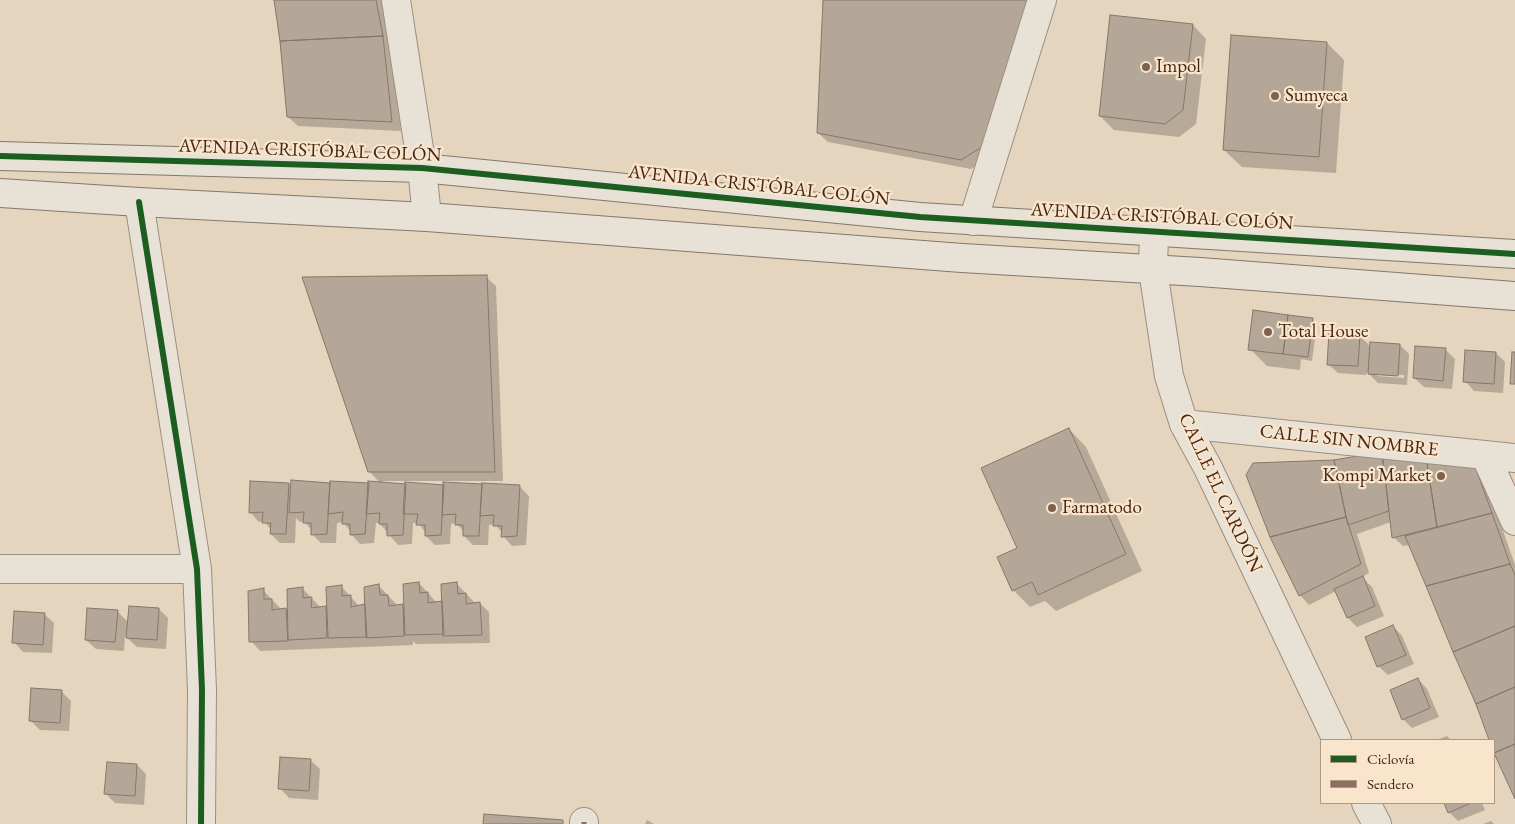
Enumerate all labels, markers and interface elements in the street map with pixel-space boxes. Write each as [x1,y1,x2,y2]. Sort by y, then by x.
place label: Impol [1156,56,1201,78]
marker: Impol [1140,61,1152,73]
place label: Sumyeca [1285,85,1348,107]
marker: Sumyeca [1269,90,1281,102]
street label: AVENIDA CRISTÓBAL COLÓN [178,135,442,167]
street label: AVENIDA CRISTÓBAL COLÓN [627,161,891,211]
street label: AVENIDA CRISTÓBAL COLÓN [1030,199,1294,235]
place label: Total House [1278,321,1368,343]
marker: Total House [1262,326,1274,338]
street label: CALLE EL CARDÓN [1173,410,1267,576]
street label: CALLE SIN NOMBRE [1259,420,1439,462]
place label: Kompi Market [1323,465,1431,487]
marker: Kompi Market [1435,470,1447,482]
place label: Farmatodo [1062,497,1142,519]
marker: Farmatodo [1046,502,1058,514]
legend [1320,739,1495,804]
text: Ciclovía [1367,749,1414,768]
text: Sendero [1367,774,1414,793]

